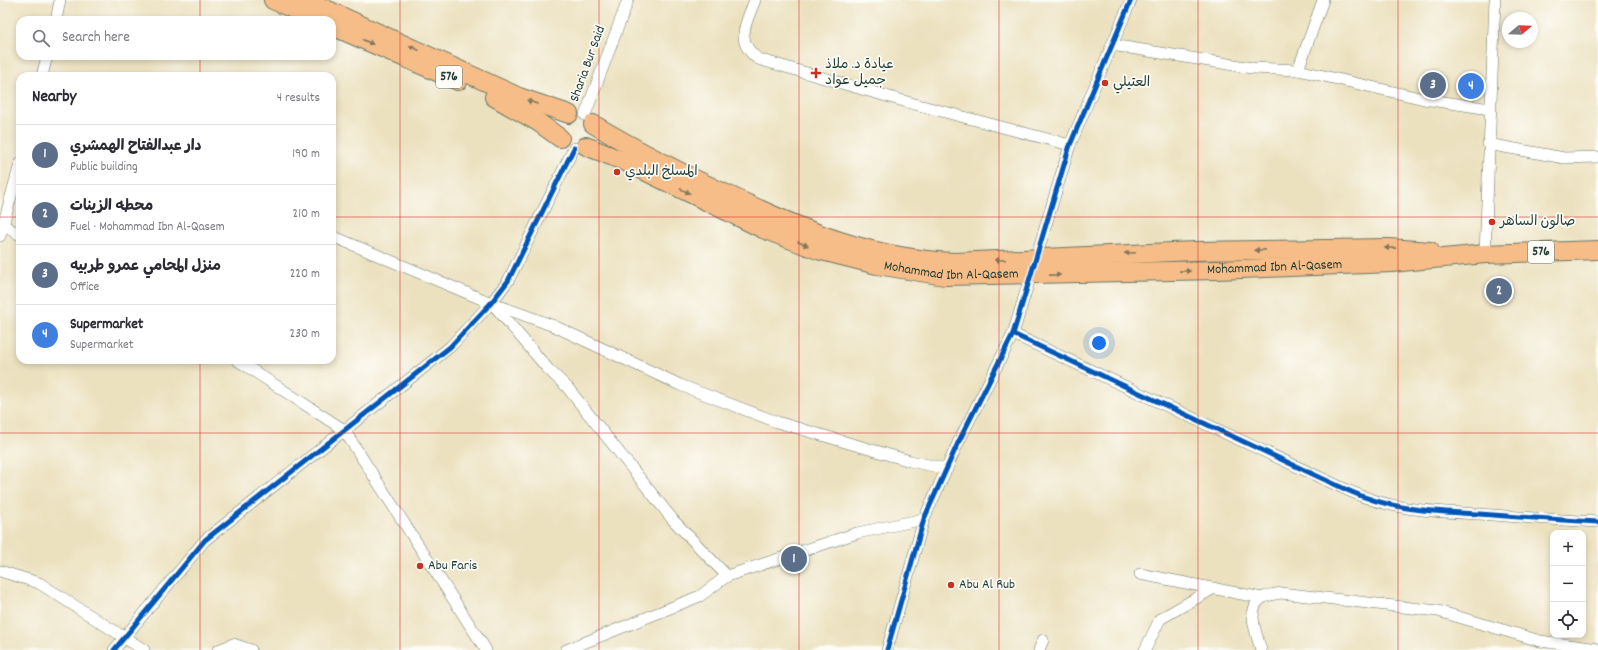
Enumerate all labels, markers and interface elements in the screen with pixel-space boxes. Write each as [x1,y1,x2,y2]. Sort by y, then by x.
north arrow [1502,12,1538,48]
search box [16,16,336,60]
street label: Sharia Bur Said [565,23,611,105]
icon: search [30,27,52,49]
text: Search here [62,27,130,49]
one-way arrow [362,39,373,45]
one-way arrow [408,45,419,51]
place label: عيادة د. ملاذ جميل عواد [825,55,893,91]
road number: 576 [436,66,462,88]
marker: عيادة د. ملاذ جميل عواد [810,67,822,79]
pin: 3 [1420,70,1446,100]
pin: 4 [1458,71,1484,101]
place label: العتيلي [1113,73,1150,94]
marker: العتيلي [1100,78,1110,88]
text: Nearby [32,86,76,110]
text: 4 results [277,89,320,108]
one-way arrow [526,98,538,104]
text: دار عبدالفتاح الهمشري [70,136,202,158]
text: 1 [44,145,46,164]
text: 190 m [292,145,320,164]
text: Public building [70,158,138,177]
place label: المسلخ البلدي [625,162,698,182]
marker: المسلخ البلدي [612,167,622,177]
one-way arrow [679,187,691,194]
text: محطه الزينات [70,196,153,218]
text: 2 [42,205,48,224]
text: 210 m [292,205,320,224]
place label: صالون الساهر [1499,212,1575,232]
marker: صالون الساهر [1487,217,1497,227]
text: Fuel · Mohammad Ibn Al-Qasem [70,218,225,237]
road number: 576 [1528,241,1554,263]
one-way arrow [798,242,810,248]
one-way arrow [1383,245,1396,251]
one-way arrow [1253,247,1266,253]
one-way arrow [1124,250,1136,257]
street label: Mohammad Ibn Al-Qasem [1207,255,1343,280]
text: منزل المحامي عمرو طربيه [70,256,221,278]
street label: Mohammad Ibn Al-Qasem [882,256,1019,286]
one-way arrow [994,256,1006,263]
text: 3 [42,265,48,284]
text: 220 m [290,265,320,284]
one-way arrow [1179,268,1192,274]
one-way arrow [1049,271,1061,278]
pin: 2 [1486,276,1512,306]
text: Office [70,278,99,297]
text: Supermarket [70,314,143,336]
text: 4 [42,325,48,344]
text: 230 m [290,325,320,344]
your location [1089,333,1109,353]
text: Supermarket [70,336,134,355]
map controls [1550,530,1586,638]
button: + [1550,530,1586,566]
pin: 1 [781,544,807,574]
place label: Abu Faris [428,556,478,576]
marker: Abu Faris [415,561,425,571]
button: − [1550,566,1586,602]
place label: Abu Al Rub [959,575,1015,595]
marker: Abu Al Rub [946,580,956,590]
button: locate [1550,602,1586,638]

